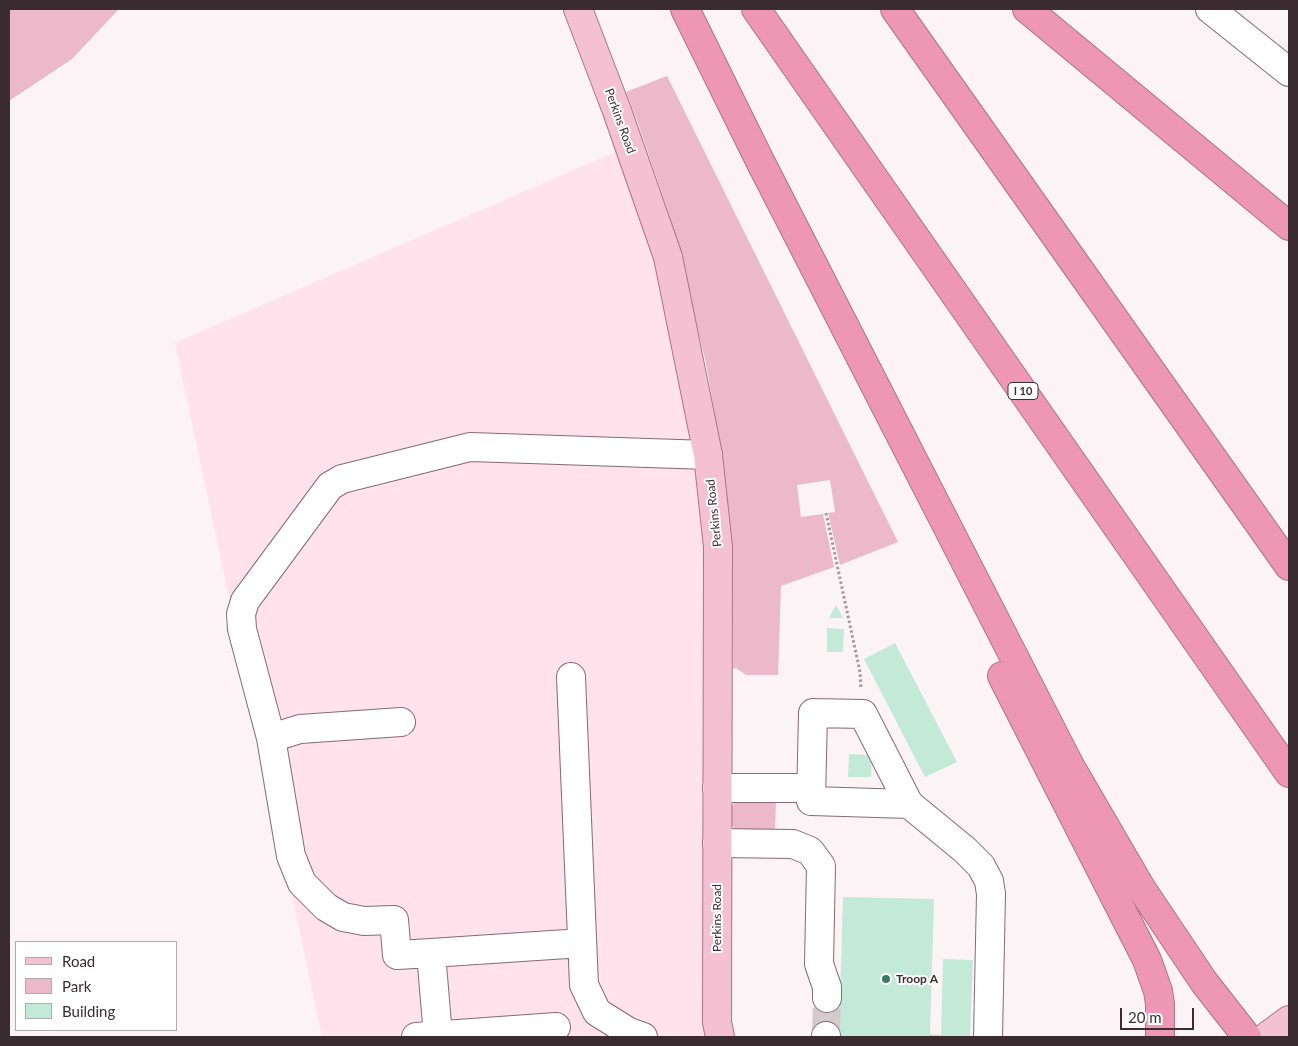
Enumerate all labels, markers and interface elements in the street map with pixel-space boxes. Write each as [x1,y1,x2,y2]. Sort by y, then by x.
street label: Perkins Road [602,87,638,155]
road number: I 10 [1008,382,1038,400]
street label: Perkins Road [703,478,725,548]
street label: Perkins Road [710,884,724,952]
legend [15,941,178,1031]
text: Road [62,952,95,970]
place label: Troop A [896,972,938,986]
marker: Troop A [880,973,892,985]
text: Park [62,977,91,995]
scale bar [1123,998,1197,1030]
text: Building [62,1002,115,1020]
text: 20 m [1128,1008,1162,1026]

